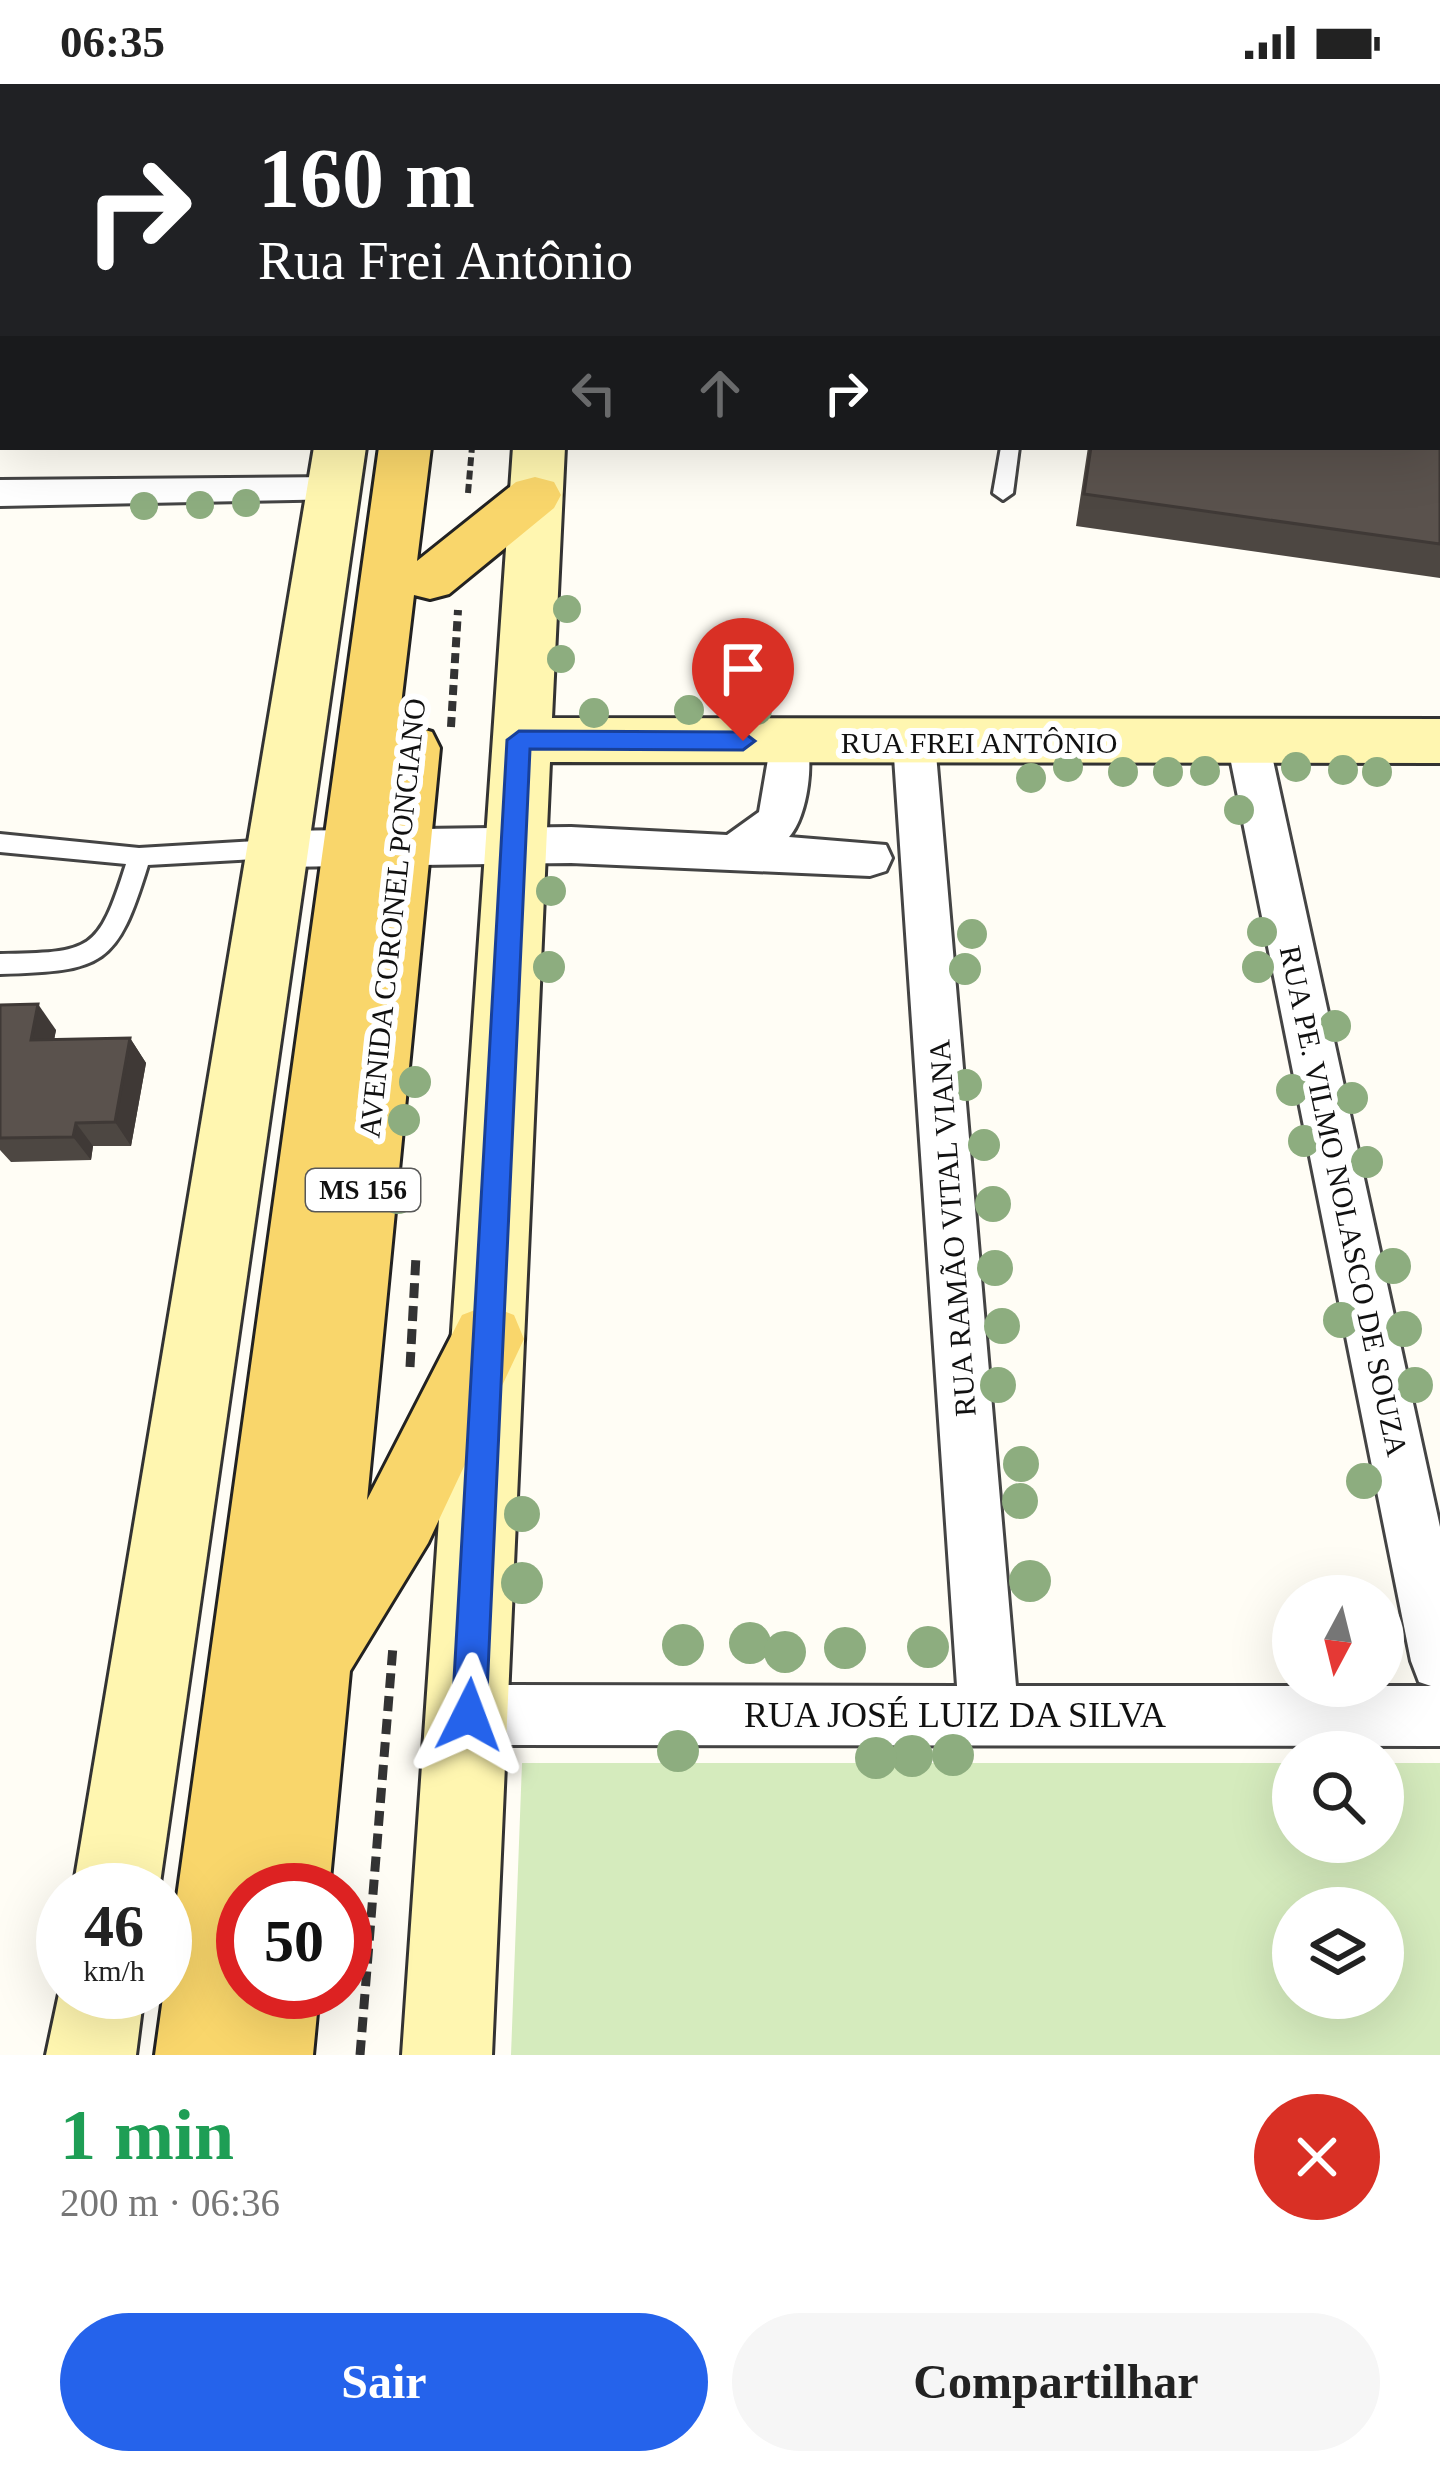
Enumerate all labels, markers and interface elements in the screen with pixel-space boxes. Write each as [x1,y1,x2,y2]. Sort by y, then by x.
text: 06:35 [60,17,165,67]
icon: right [60,132,216,288]
text: 160 m [258,132,475,225]
text: Rua Frei Antônio [258,231,633,291]
icon: left [561,360,627,426]
icon: ahead [687,360,753,426]
icon: right [813,360,879,426]
pin [692,618,794,741]
icon: arrive [710,636,776,702]
street label: AVENIDA CORONEL PONCIANO [353,697,431,1139]
street label: RUA FREI ANTÔNIO [841,726,1117,759]
street label: RUA PE. VILMO NOLASCO DE SOUZA [1274,943,1414,1460]
street label: RUA RAMÃO VITAL VIANA [922,1038,982,1418]
road number: MS 156 [306,1169,420,1211]
north arrow [1272,1575,1404,1707]
map controls [1272,1575,1404,2019]
position arrow [406,1652,532,1778]
street label: RUA JOSÉ LUIZ DA SILVA [744,1695,1166,1735]
button: search [1272,1731,1404,1863]
speed limit sign: 50 [216,1863,372,2019]
button: layers [1272,1887,1404,2019]
text: 46 [84,1893,144,1959]
text: km/h [83,1954,145,1987]
button: close [1254,2094,1380,2220]
text: 1 min [60,2095,234,2175]
text: 200 m · 06:36 [60,2181,280,2224]
button: Sair [60,2313,708,2451]
button: Compartilhar [732,2313,1380,2451]

